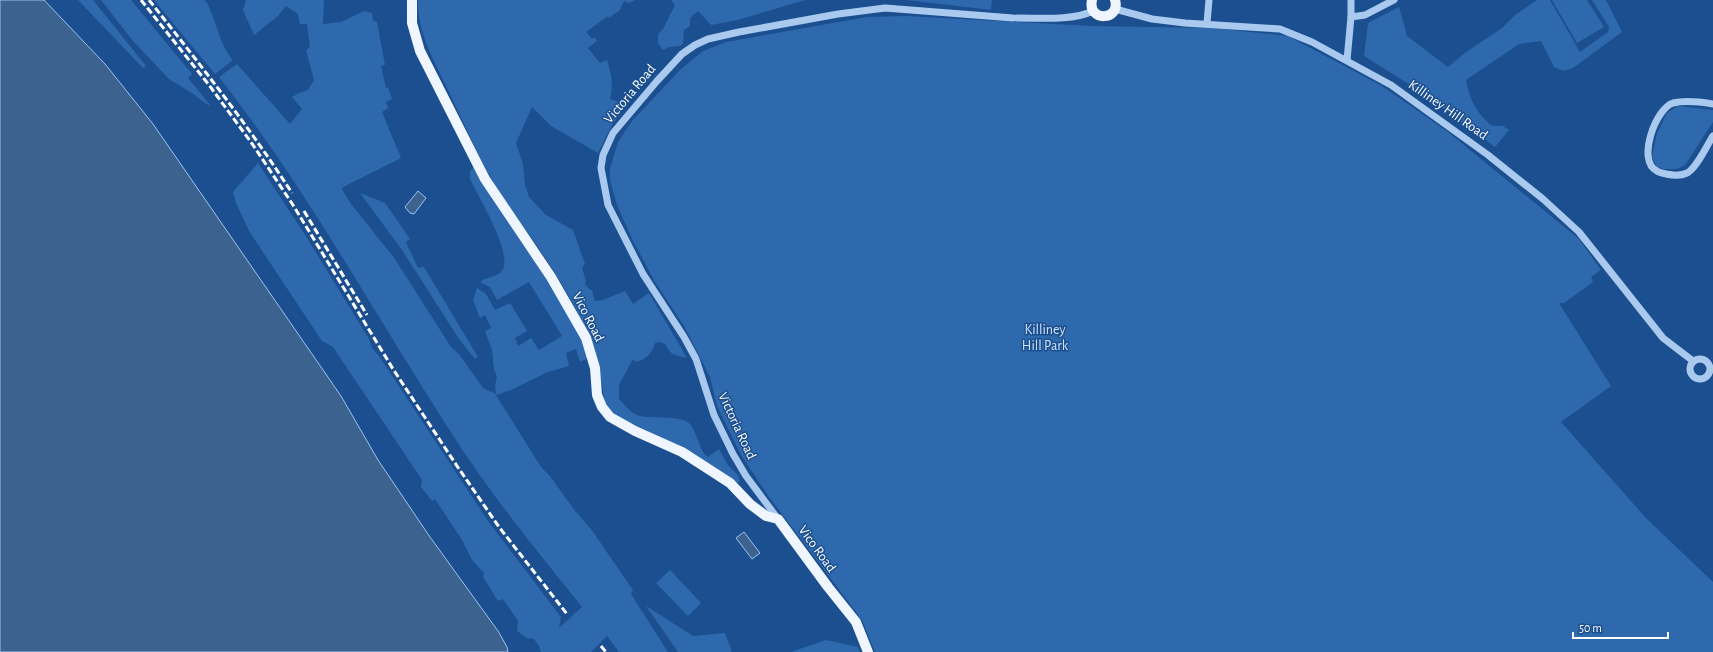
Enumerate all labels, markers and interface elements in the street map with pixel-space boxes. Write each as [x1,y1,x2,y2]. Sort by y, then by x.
street label: Victoria Road [601,62,659,126]
street label: Killiney Hill Road [1406,77,1490,143]
street label: Vico Road [570,290,606,344]
park label: Killiney Hill Park [1022,323,1069,353]
street label: Victoria Road [715,390,759,462]
street label: Vico Road [796,523,838,575]
scale bar [1573,614,1668,640]
text: 50 m [1579,622,1602,634]

